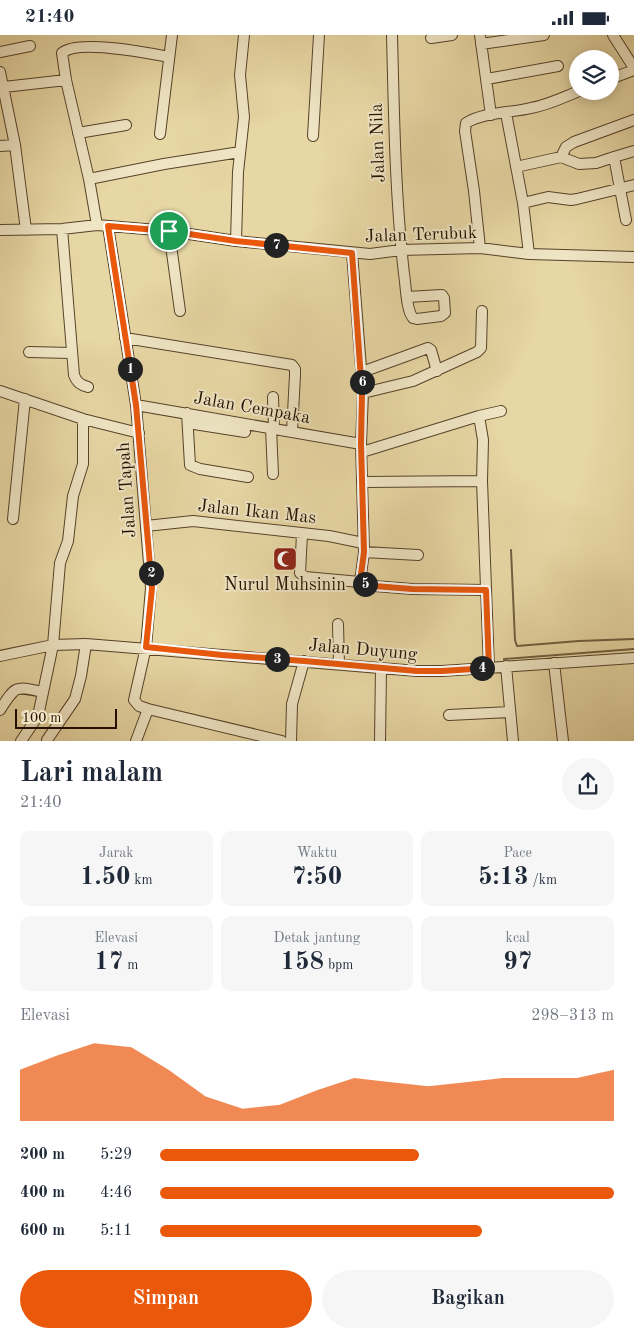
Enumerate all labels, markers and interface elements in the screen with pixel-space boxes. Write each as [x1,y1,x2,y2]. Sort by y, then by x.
text: 21:40 [25,8,74,27]
map controls [569,50,619,100]
button: layers [569,50,619,100]
street label: Jalan Nila [368,103,388,183]
pin [148,210,190,252]
icon: arrive [155,217,183,245]
street label: Jalan Terubuk [365,224,477,246]
pin: 7 [264,233,288,257]
text: 7 [272,238,281,252]
pin: 1 [118,357,142,381]
text: 1 [126,362,135,376]
pin: 6 [350,369,374,395]
text: 6 [358,375,367,389]
street label: Jalan Cempaka [192,389,312,427]
street label: Jalan Tapah [115,441,139,538]
street label: Jalan Ikan Mas [197,497,317,527]
mosque icon: Nurul Muhsinin [272,546,298,572]
pin: 2 [138,561,164,585]
text: 2 [147,566,156,580]
pin: 5 [352,571,378,597]
place label: Nurul Muhsinin [224,576,346,594]
text: 5 [361,577,370,591]
street label: Jalan Duyung [308,636,419,664]
pin: 3 [264,647,290,671]
text: 3 [273,652,282,666]
pin: 4 [470,655,494,681]
text: 4 [478,661,487,675]
scale bar [15,706,118,729]
text: 100 m [22,711,61,725]
button: share [562,758,614,810]
text: Lari malam [20,760,163,788]
text: 21:40 [20,795,62,811]
text: Jarak [99,846,134,860]
text: Waktu [297,846,337,860]
text: Pace [503,846,532,860]
text: 1.50 [80,865,130,890]
text: 7:50 [292,865,342,890]
text: 5:13 [478,865,529,890]
text: km [130,873,153,887]
text: /km [529,873,557,887]
text: Elevasi [95,931,138,945]
text: Detak jantung [274,931,360,945]
text: kcal [506,931,530,945]
text: 17 [94,950,123,975]
text: 158 [281,950,324,975]
text: 97 [503,950,532,975]
text: m [123,958,138,972]
text: bpm [324,958,353,972]
text: Elevasi [20,1008,70,1024]
text: 298–313 m [531,1008,614,1024]
text: 200 m [20,1147,65,1163]
text: 5:29 [100,1147,132,1163]
text: 400 m [20,1185,65,1201]
text: 4:46 [100,1185,132,1201]
text: 600 m [20,1223,65,1239]
text: 5:11 [100,1223,132,1239]
button: Simpan [20,1270,312,1328]
button: Bagikan [322,1270,614,1328]

